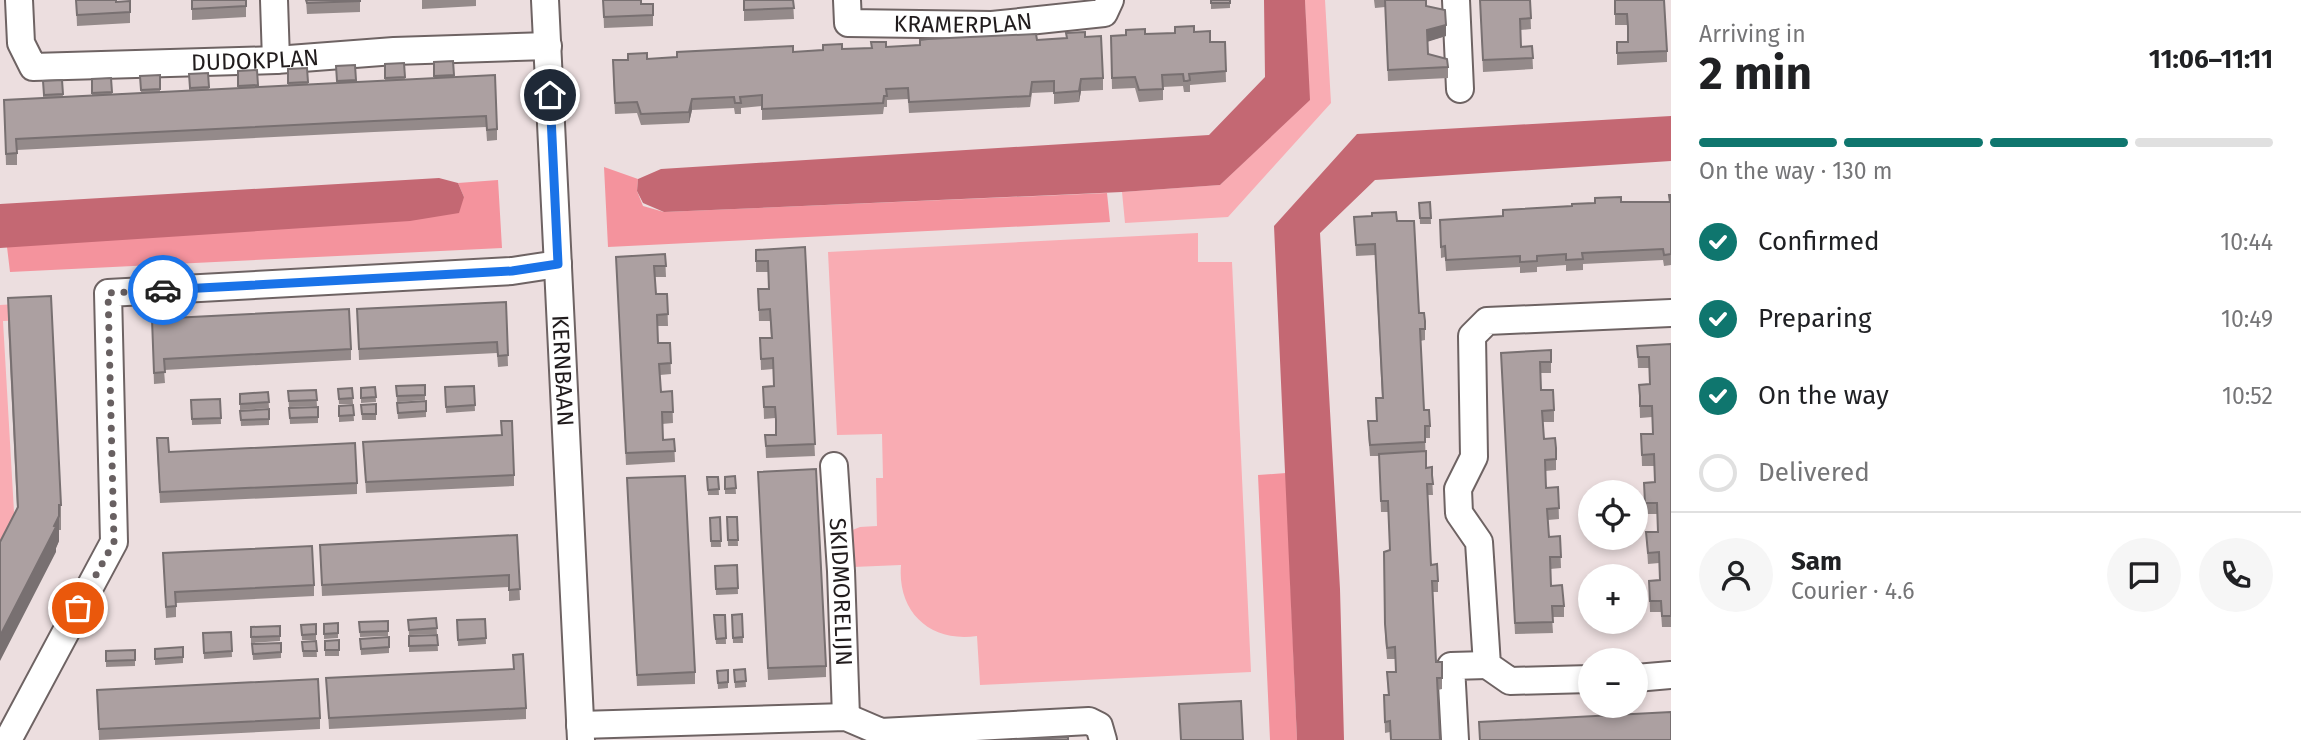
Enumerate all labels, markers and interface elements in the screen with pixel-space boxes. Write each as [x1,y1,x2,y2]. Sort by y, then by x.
street label: KRAMERPLAN [893,7,1034,39]
text: Arriving in [1699,20,1806,48]
street label: DUDOKPLAN [191,43,320,76]
text: 11:06–11:11 [2149,44,2273,75]
text: 2 min [1699,46,1812,101]
pin [520,65,580,125]
icon: home [531,76,569,114]
text: On the way · 130 m [1699,157,1892,185]
icon: check [1699,223,1737,261]
text: Confirmed [1758,226,1879,257]
text: 10:44 [2220,228,2273,256]
courier [128,255,198,325]
icon: car [144,271,182,309]
icon: check [1699,300,1737,338]
text: Preparing [1758,303,1871,334]
text: 10:49 [2221,305,2273,333]
street label: KERNBAAN [546,314,580,427]
icon: check [1699,377,1737,415]
text: On the way [1758,380,1889,411]
text: 10:52 [2222,382,2273,410]
text: Delivered [1758,457,1870,488]
map controls [1578,480,1648,718]
button: locate [1578,480,1648,550]
street label: SKIDMORELIJN [823,517,858,666]
button: person [1699,538,1773,612]
button: chat [2107,538,2181,612]
button: phone [2199,538,2273,612]
text: Sam [1791,546,1842,577]
button: + [1578,564,1648,634]
text: Courier · 4.6 [1791,577,1915,605]
pin [48,578,108,638]
icon: bag [59,589,97,627]
button: − [1578,648,1648,718]

